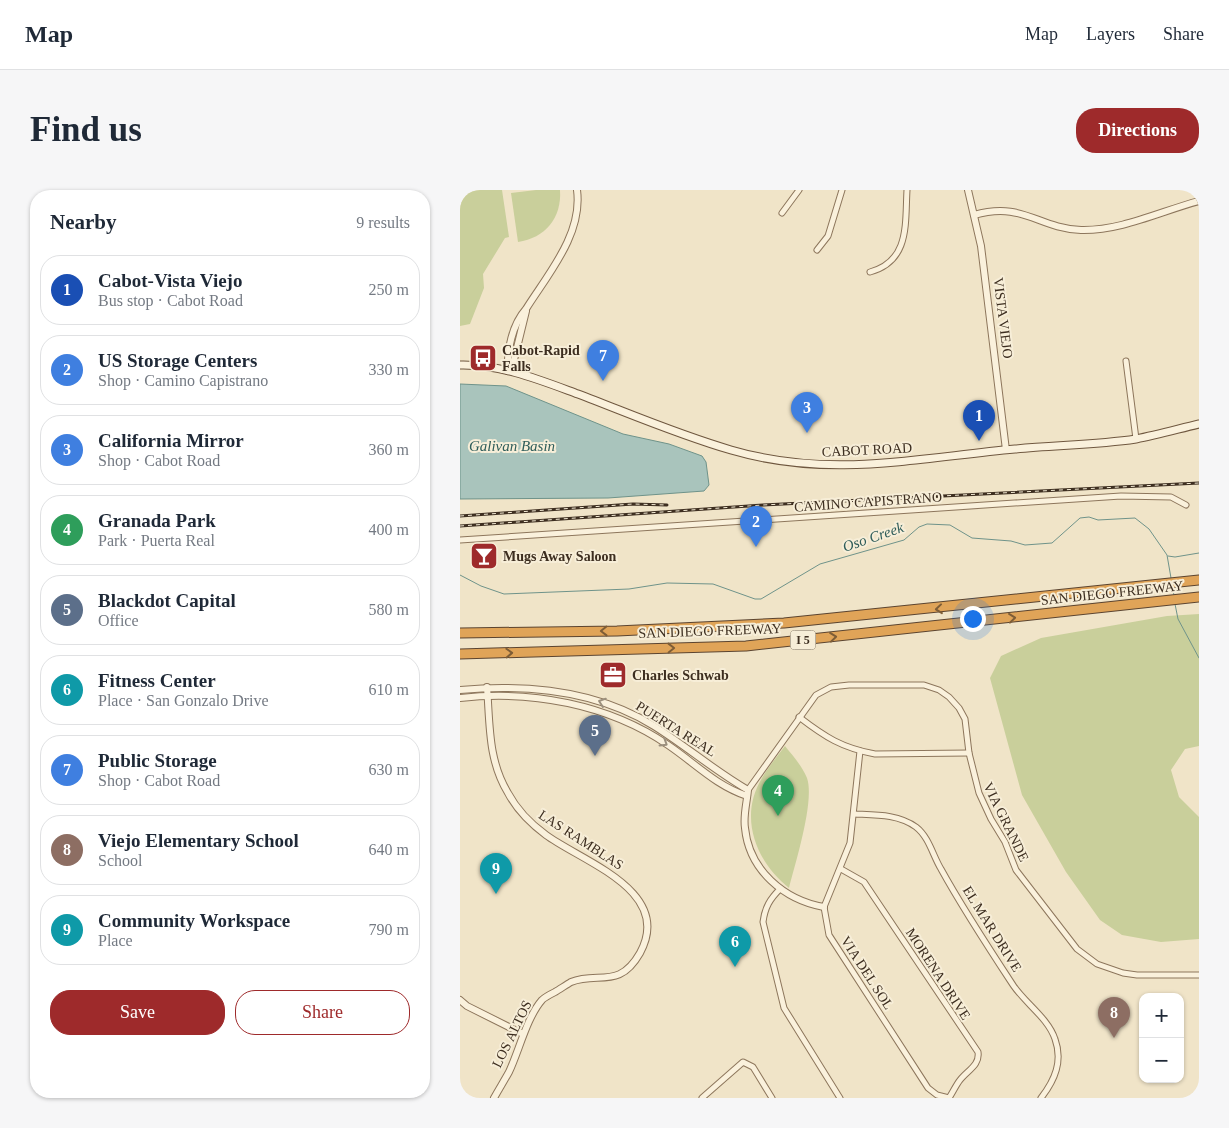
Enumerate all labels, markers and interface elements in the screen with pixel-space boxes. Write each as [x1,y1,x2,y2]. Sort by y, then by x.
text: Map [25,21,73,47]
text: Map [1025,24,1058,44]
text: Layers [1086,24,1135,44]
text: Share [1163,24,1204,44]
button: Directions [1076,108,1199,153]
text: Find us [30,110,142,149]
text: Nearby [50,210,117,234]
text: 9 results [356,214,410,231]
text: Cabot-Vista Viejo [98,270,242,291]
street label: VISTA VIEJO [991,277,1015,359]
text: 1 [63,281,71,298]
text: 250 m [369,281,409,298]
text: Bus stop · Cabot Road [98,292,243,309]
pin: 7 [587,340,619,381]
bus stop icon: Cabot-Rapid Falls [468,343,498,373]
place label: Cabot-Rapid Falls [502,343,580,374]
text: US Storage Centers [98,350,257,371]
text: 2 [63,361,71,378]
text: 330 m [369,361,409,378]
text: Shop · Camino Capistrano [98,372,268,389]
pin: 3 [791,392,823,433]
pin: 1 [963,400,995,441]
text: California Mirror [98,430,244,451]
water label: Galivan Basin [469,438,555,454]
street label: CABOT ROAD [821,440,913,460]
text: 3 [63,441,71,458]
text: 360 m [369,441,409,458]
text: Shop · Cabot Road [98,452,220,469]
street label: CAMINO CAPISTRANO [794,489,942,515]
pin: 2 [740,506,772,547]
text: Granada Park [98,510,216,531]
water label: Oso Creek [841,519,906,555]
text: 4 [63,521,71,538]
text: 400 m [369,521,409,538]
text: Park · Puerta Real [98,532,215,549]
bar icon: Mugs Away Saloon [469,541,499,571]
place label: Mugs Away Saloon [503,549,617,564]
street label: SAN DIEGO FREEWAY [1040,578,1184,608]
text: Blackdot Capital [98,590,236,611]
text: 5 [63,601,71,618]
text: 580 m [369,601,409,618]
one-way arrow [935,603,943,614]
your location [960,606,986,632]
text: Office [98,612,139,629]
one-way arrow [1008,613,1016,624]
street label: SAN DIEGO FREEWAY [638,621,782,641]
one-way arrow [599,626,607,636]
road number: I 5 [790,630,816,650]
one-way arrow [830,632,838,643]
one-way arrow [667,642,675,653]
one-way arrow [505,647,513,658]
office icon: Charles Schwab [598,660,628,690]
place label: Charles Schwab [632,668,729,683]
text: Fitness Center [98,670,216,691]
text: 6 [63,681,71,698]
text: 610 m [369,681,409,698]
text: Place · San Gonzalo Drive [98,692,269,709]
one-way arrow [598,698,607,708]
street label: PUERTA REAL [633,698,719,760]
pin: 5 [579,715,611,756]
one-way arrow [658,737,667,746]
text: Public Storage [98,750,217,771]
text: 7 [63,761,71,778]
text: 630 m [369,761,409,778]
text: Shop · Cabot Road [98,772,220,789]
pin: 4 [762,775,794,816]
street label: VIA GRANDE [980,780,1032,864]
street label: LAS RAMBLAS [536,807,626,873]
text: Viejo Elementary School [98,830,299,851]
text: 8 [63,841,71,858]
text: 640 m [369,841,409,858]
text: School [98,852,142,869]
pin: 9 [480,853,512,894]
street label: EL MAR DRIVE [960,883,1024,975]
text: Community Workspace [98,910,290,931]
text: 9 [63,921,71,938]
text: 790 m [369,921,409,938]
street label: MORENA DRIVE [903,925,973,1023]
pin: 6 [719,926,751,967]
text: Place [98,932,133,949]
street label: VIA DEL SOL [838,934,896,1012]
button: Save [50,990,225,1035]
button: Share [235,990,410,1035]
map controls [1139,993,1184,1083]
button: + [1139,993,1184,1038]
pin: 8 [1098,997,1130,1038]
street label: LOS ALTOS [489,998,535,1070]
button: − [1139,1038,1184,1083]

